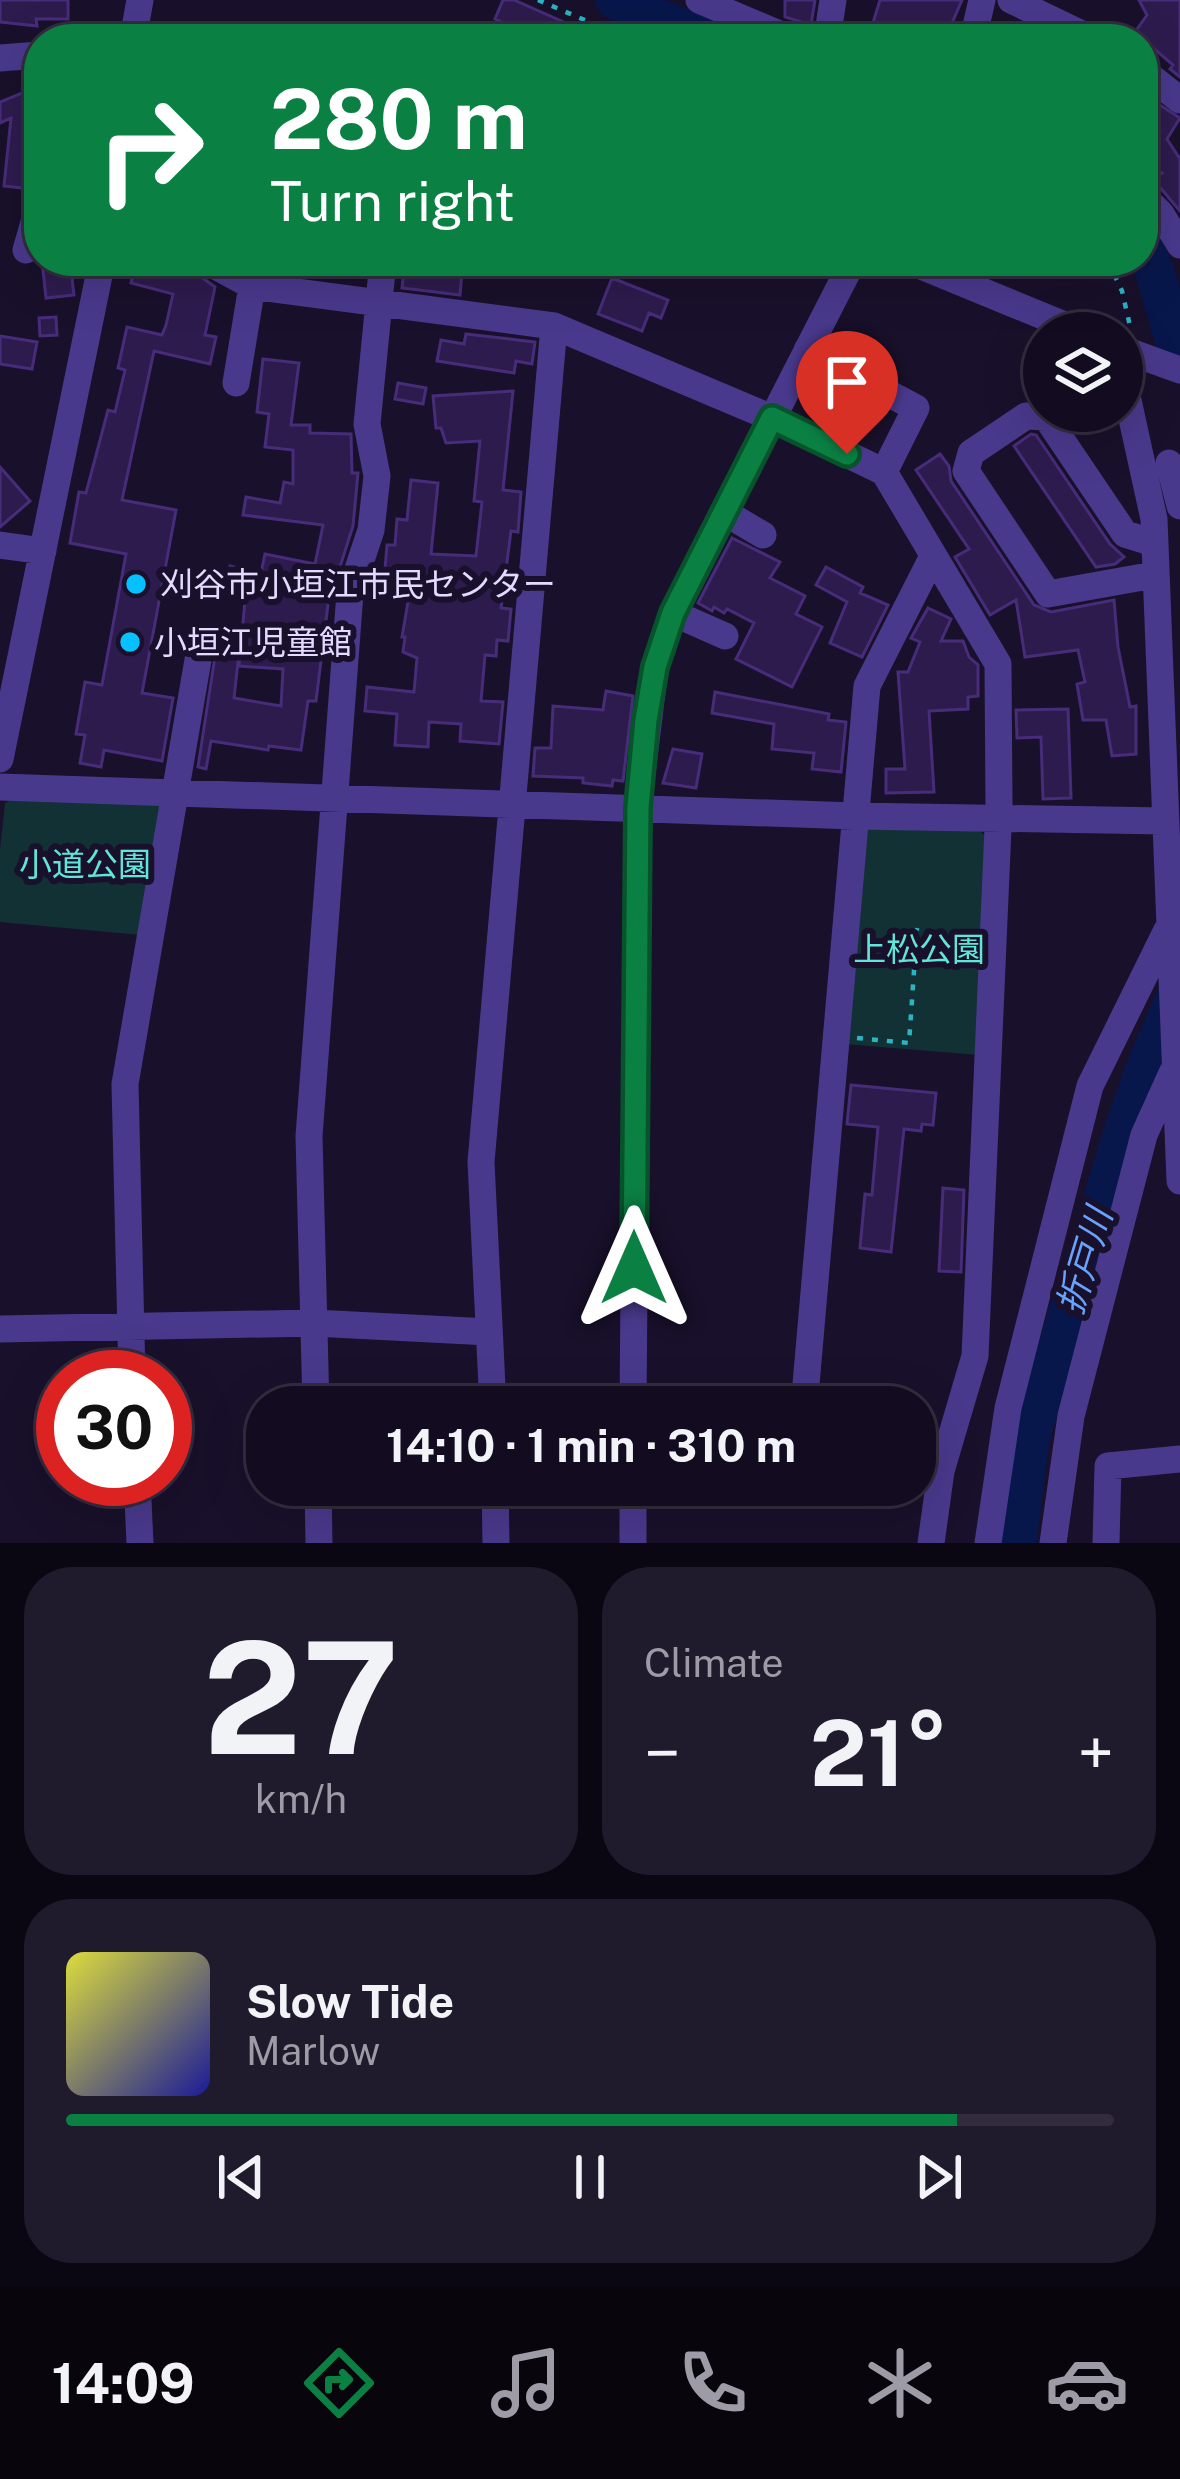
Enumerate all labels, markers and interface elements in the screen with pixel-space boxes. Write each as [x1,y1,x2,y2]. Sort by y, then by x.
text: 280 m [270,69,528,168]
icon: right [72,72,228,228]
text: Turn right [270,170,515,233]
map controls [1023,312,1143,432]
button: layers [1023,312,1143,432]
pin [796,331,898,454]
icon: arrive [814,349,880,415]
place label: 刈谷市小垣江市民センター [160,565,556,603]
marker: 刈谷市小垣江市民センター [123,571,149,597]
place label: 小垣江児童館 [154,623,352,661]
marker: 小垣江児童館 [117,629,143,655]
park label: 小道公園 [19,845,151,883]
park label: 上松公園 [853,930,985,968]
water label: 折戸川 [1048,1199,1121,1319]
position arrow [571,1205,697,1331]
speed limit sign: 30 [36,1350,192,1506]
text: 14:10 · 1 min · 310 m [386,1419,796,1472]
text: 27 [203,1606,399,1789]
text: Climate [644,1640,784,1686]
text: 21° [810,1700,948,1806]
text: − [644,1714,681,1792]
text: + [1077,1714,1114,1792]
text: km/h [255,1776,347,1822]
text: Slow Tide [246,1975,454,2028]
text: Marlow [246,2028,380,2074]
icon: previous [208,2144,274,2210]
icon: pause [557,2144,623,2210]
icon: next [906,2144,972,2210]
icon: directions [297,2341,381,2425]
icon: music [484,2341,568,2425]
icon: phone [671,2341,755,2425]
icon: climate [858,2341,942,2425]
icon: car [1045,2341,1129,2425]
text: 14:09 [51,2352,195,2415]

